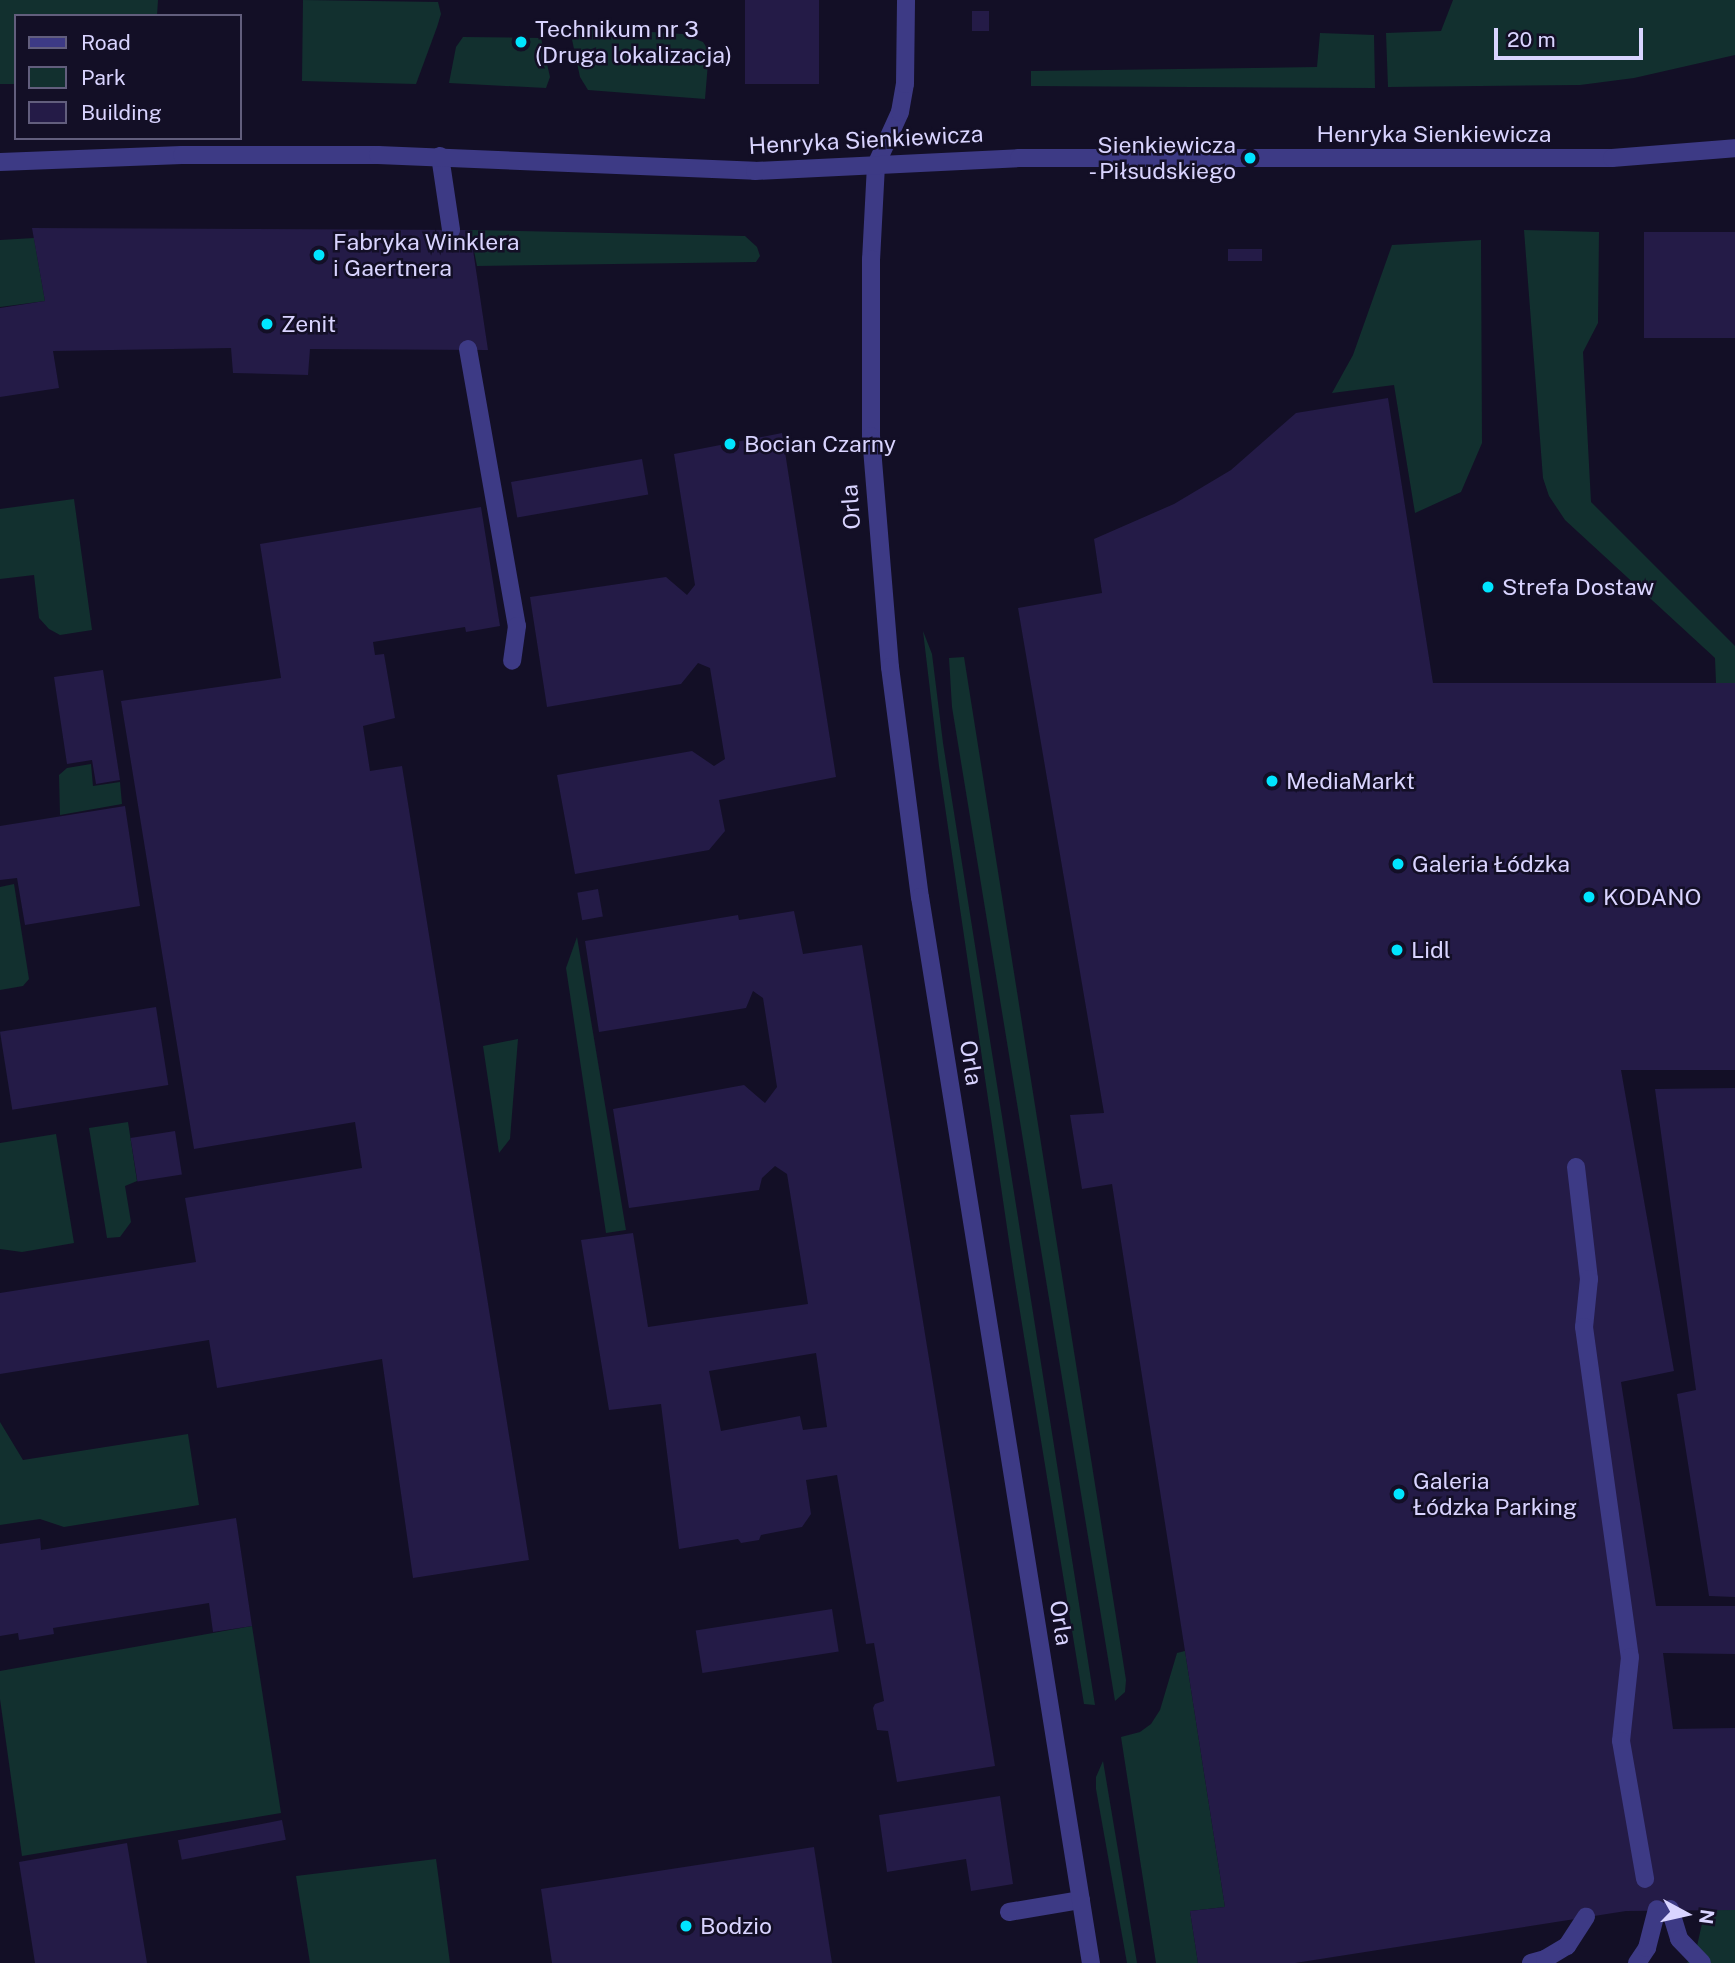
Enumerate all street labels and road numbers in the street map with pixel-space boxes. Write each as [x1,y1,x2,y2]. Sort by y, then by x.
street label: Henryka Sienkiewicza [748,120,984,160]
street label: Henryka Sienkiewicza [1317,120,1551,148]
street label: Orla [836,483,866,531]
street label: Orla [954,1038,988,1088]
street label: Orla [1044,1598,1078,1648]

